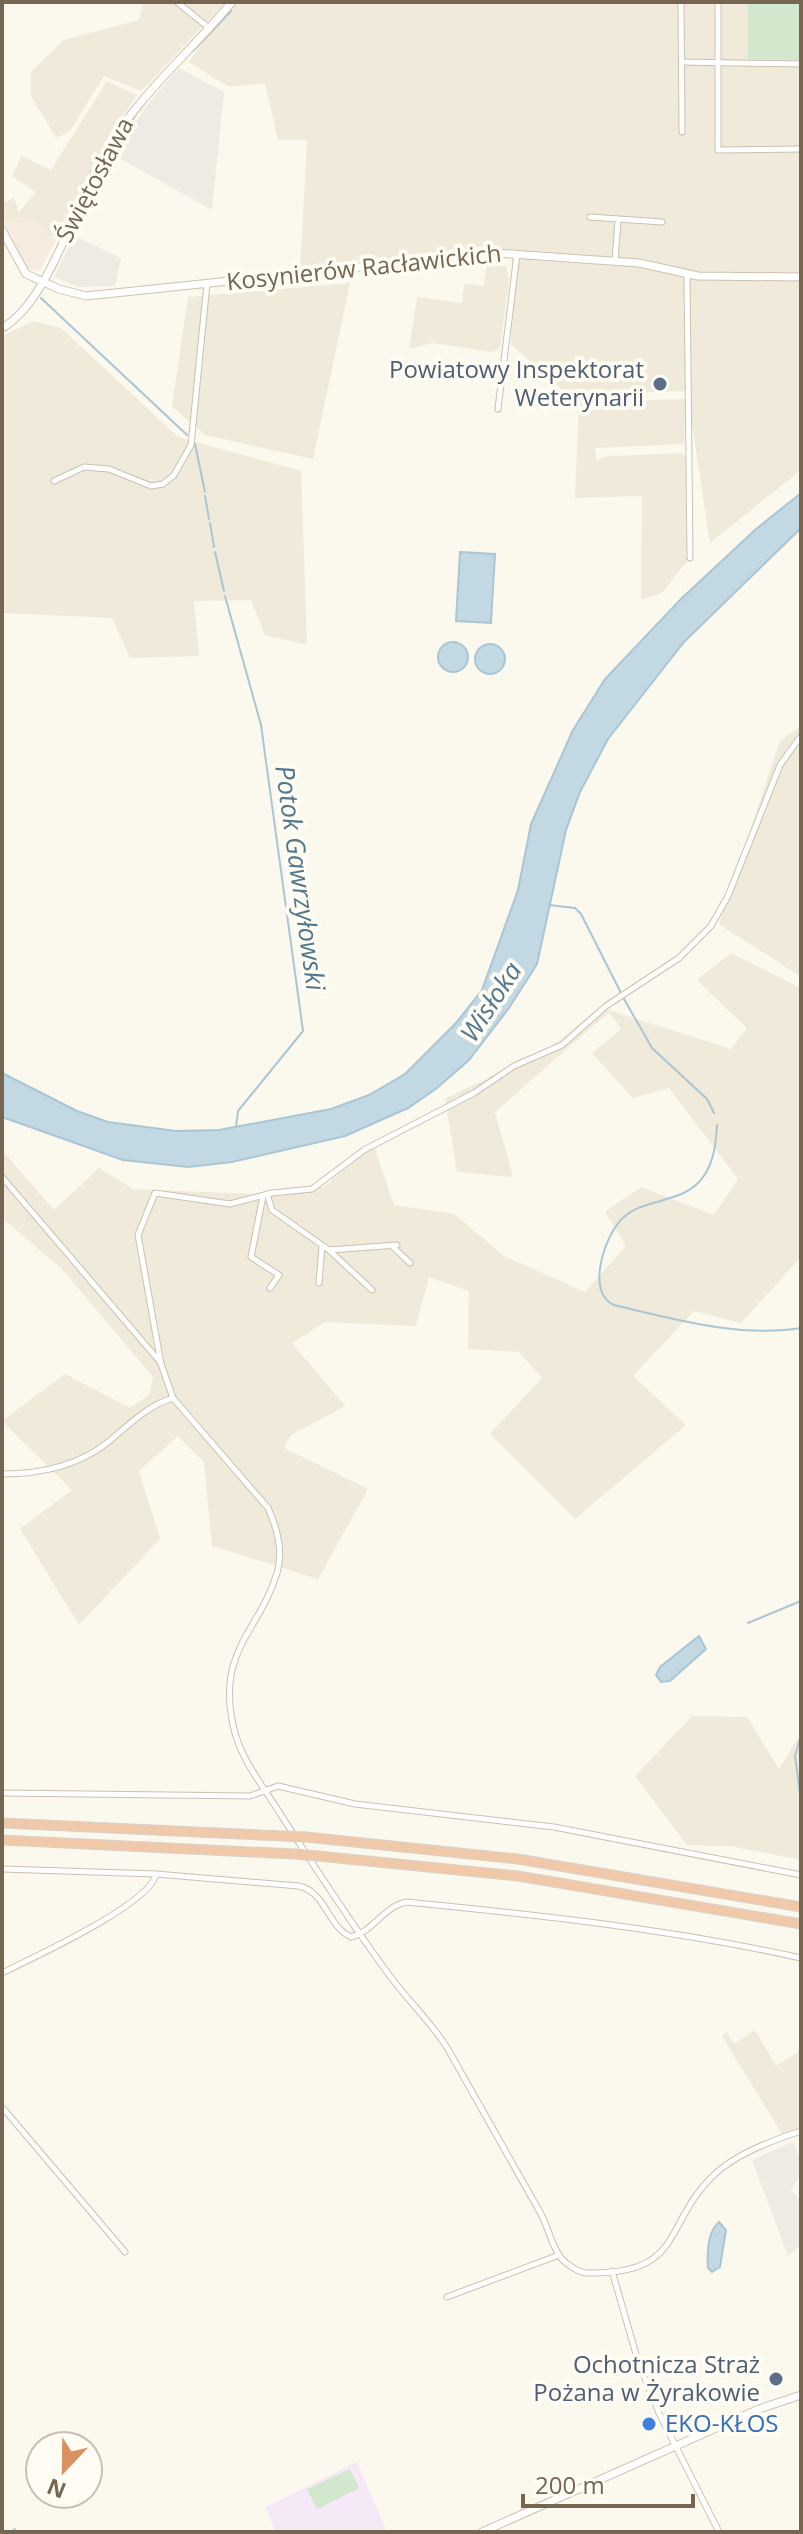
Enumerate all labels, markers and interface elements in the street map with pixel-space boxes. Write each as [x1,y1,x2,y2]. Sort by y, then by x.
street label: Świętosława [47,111,140,248]
street label: Kosynierów Racławickich [225,236,503,297]
place label: Powiatowy Inspektorat Weterynarii [389,352,644,413]
marker: Powiatowy Inspektorat Weterynarii [651,375,669,393]
water label: Potok Gawrzyłowski [267,763,335,993]
water label: Wisłoka [451,954,530,1048]
place label: Ochotnicza Straż Pożana w Żyrakowie [533,2347,760,2408]
marker: Ochotnicza Straż Pożana w Żyrakowie [767,2370,785,2388]
place label: EKO-KŁOS [665,2406,778,2439]
marker: EKO-KŁOS [640,2415,658,2433]
north arrow [24,2430,104,2510]
scale bar [523,2458,693,2508]
text: 200 m [535,2468,605,2501]
text: N [42,2472,70,2507]

